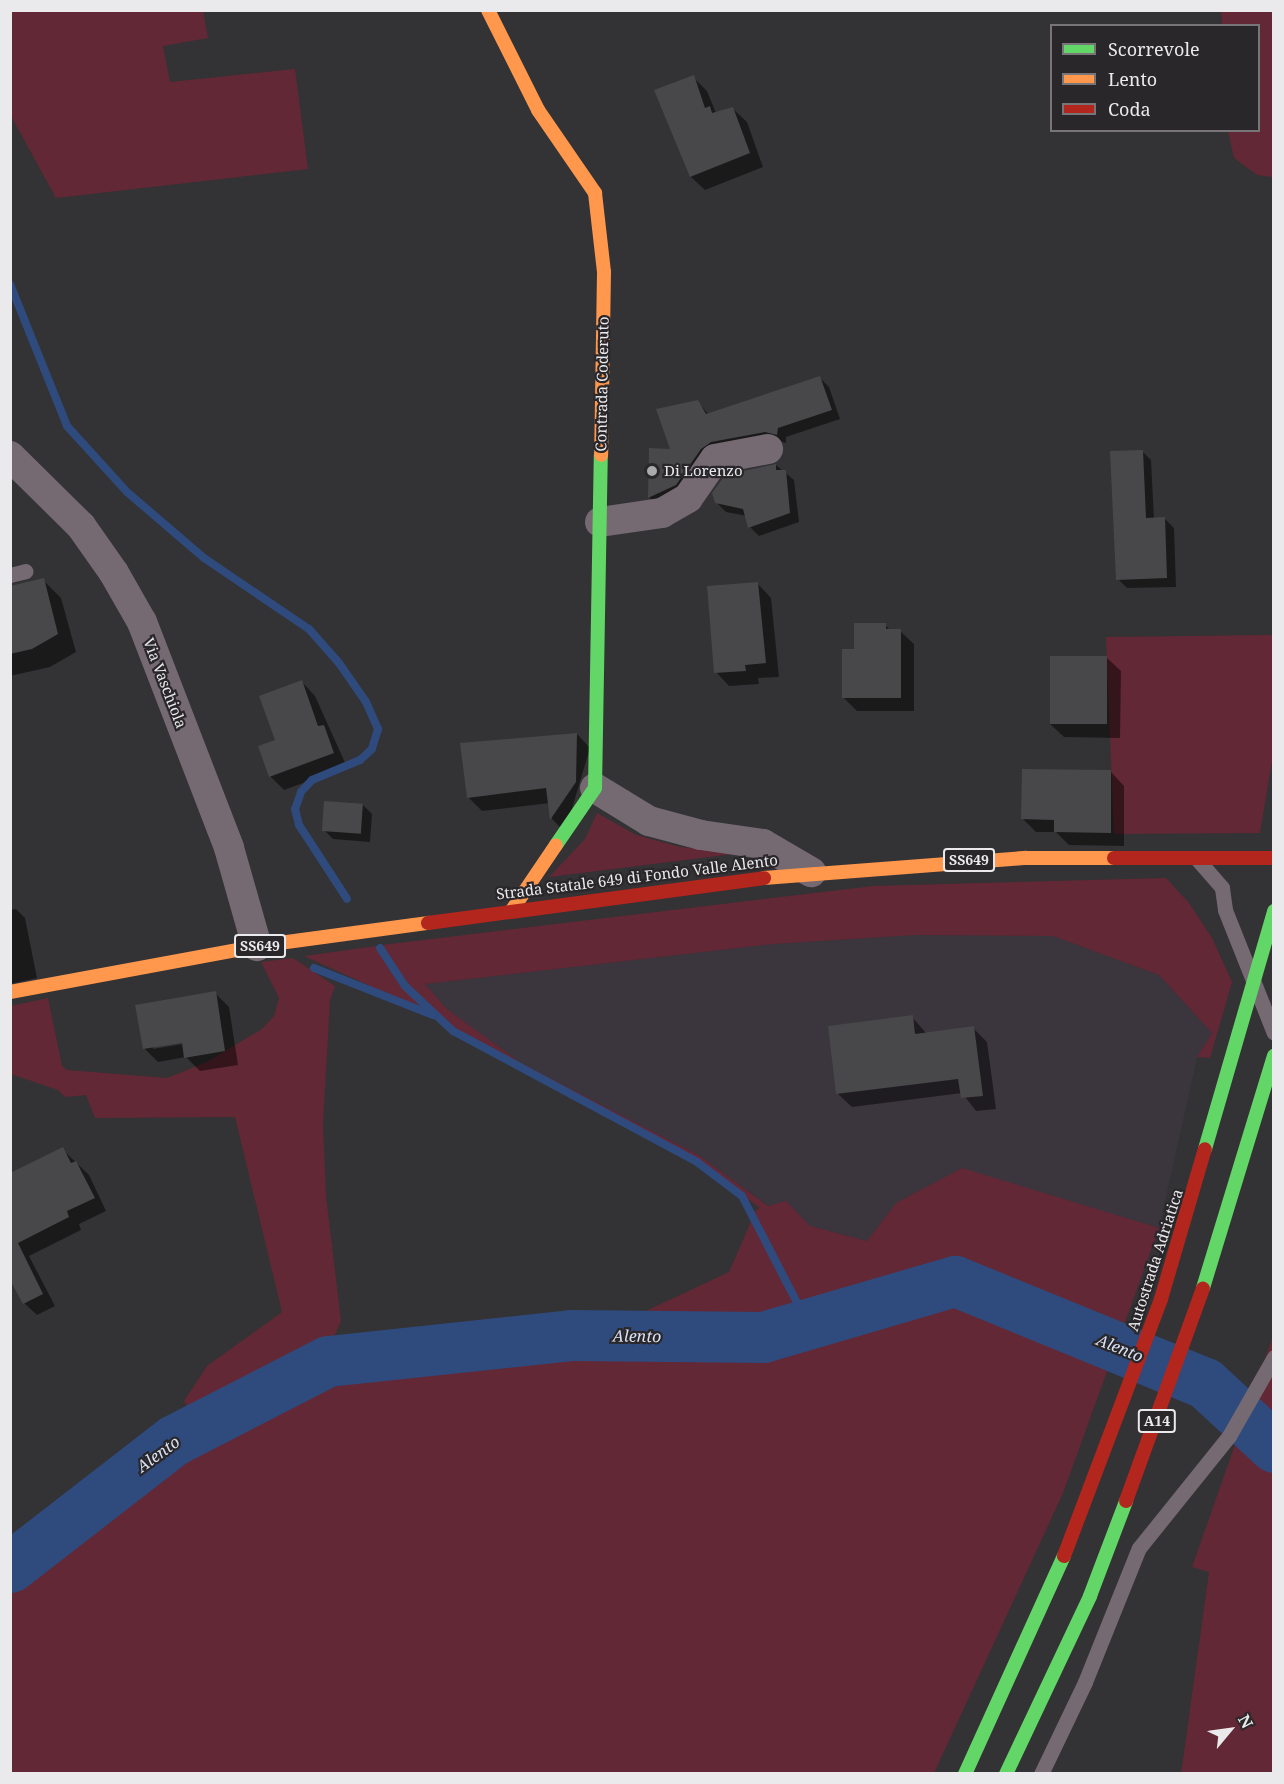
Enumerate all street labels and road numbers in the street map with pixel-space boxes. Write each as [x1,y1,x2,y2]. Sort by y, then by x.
street label: Contrada Coderuto [592,316,612,452]
street label: Via Vaschiola [140,635,190,731]
road number: SS649 [942,849,996,871]
street label: Strada Statale 649 di Fondo Valle Alento [495,851,779,903]
road number: SS649 [233,935,287,957]
street label: Autostrada Adriatica [1124,1187,1186,1333]
road number: A14 [1138,1410,1176,1432]

